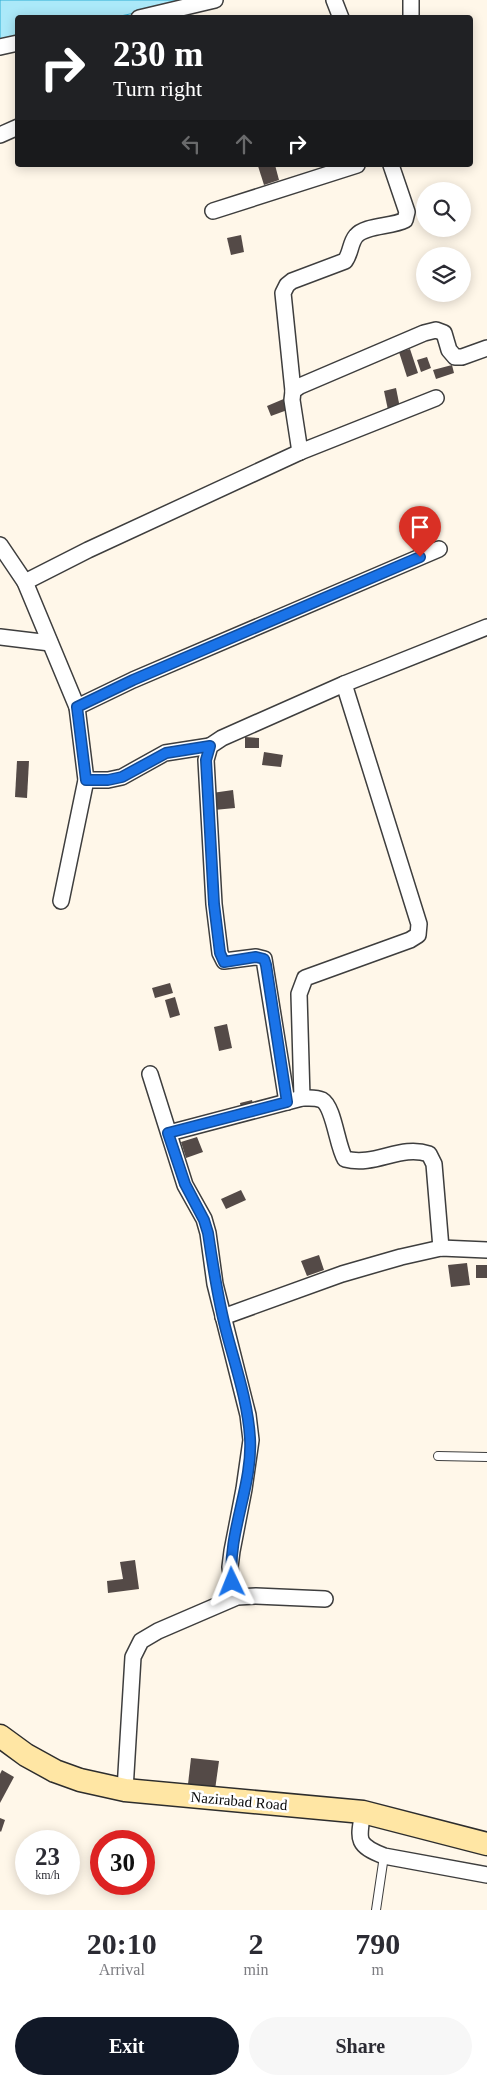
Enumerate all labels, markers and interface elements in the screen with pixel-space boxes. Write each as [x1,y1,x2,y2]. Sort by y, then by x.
icon: right [30,35,95,100]
text: 230 m [113,35,203,74]
text: Turn right [113,76,202,101]
icon: left [177,130,205,158]
icon: ahead [230,130,258,158]
icon: right [283,130,311,158]
map controls [416,182,471,302]
button: search [416,182,471,237]
button: layers [416,247,471,302]
pin [399,506,441,557]
icon: arrive [406,513,434,541]
position arrow [205,1555,257,1607]
street label: Nazirabad Road [190,1789,289,1813]
speed limit sign: 30 [90,1830,155,1895]
text: 23 [35,1843,60,1870]
text: km/h [35,1868,60,1882]
text: 20:10 [87,1927,157,1960]
text: 2 [248,1927,263,1960]
text: 790 [355,1927,400,1960]
text: Arrival [99,1961,145,1978]
text: min [244,1961,268,1978]
text: m [371,1961,384,1978]
button: Exit [15,2017,239,2075]
button: Share [249,2017,472,2075]

